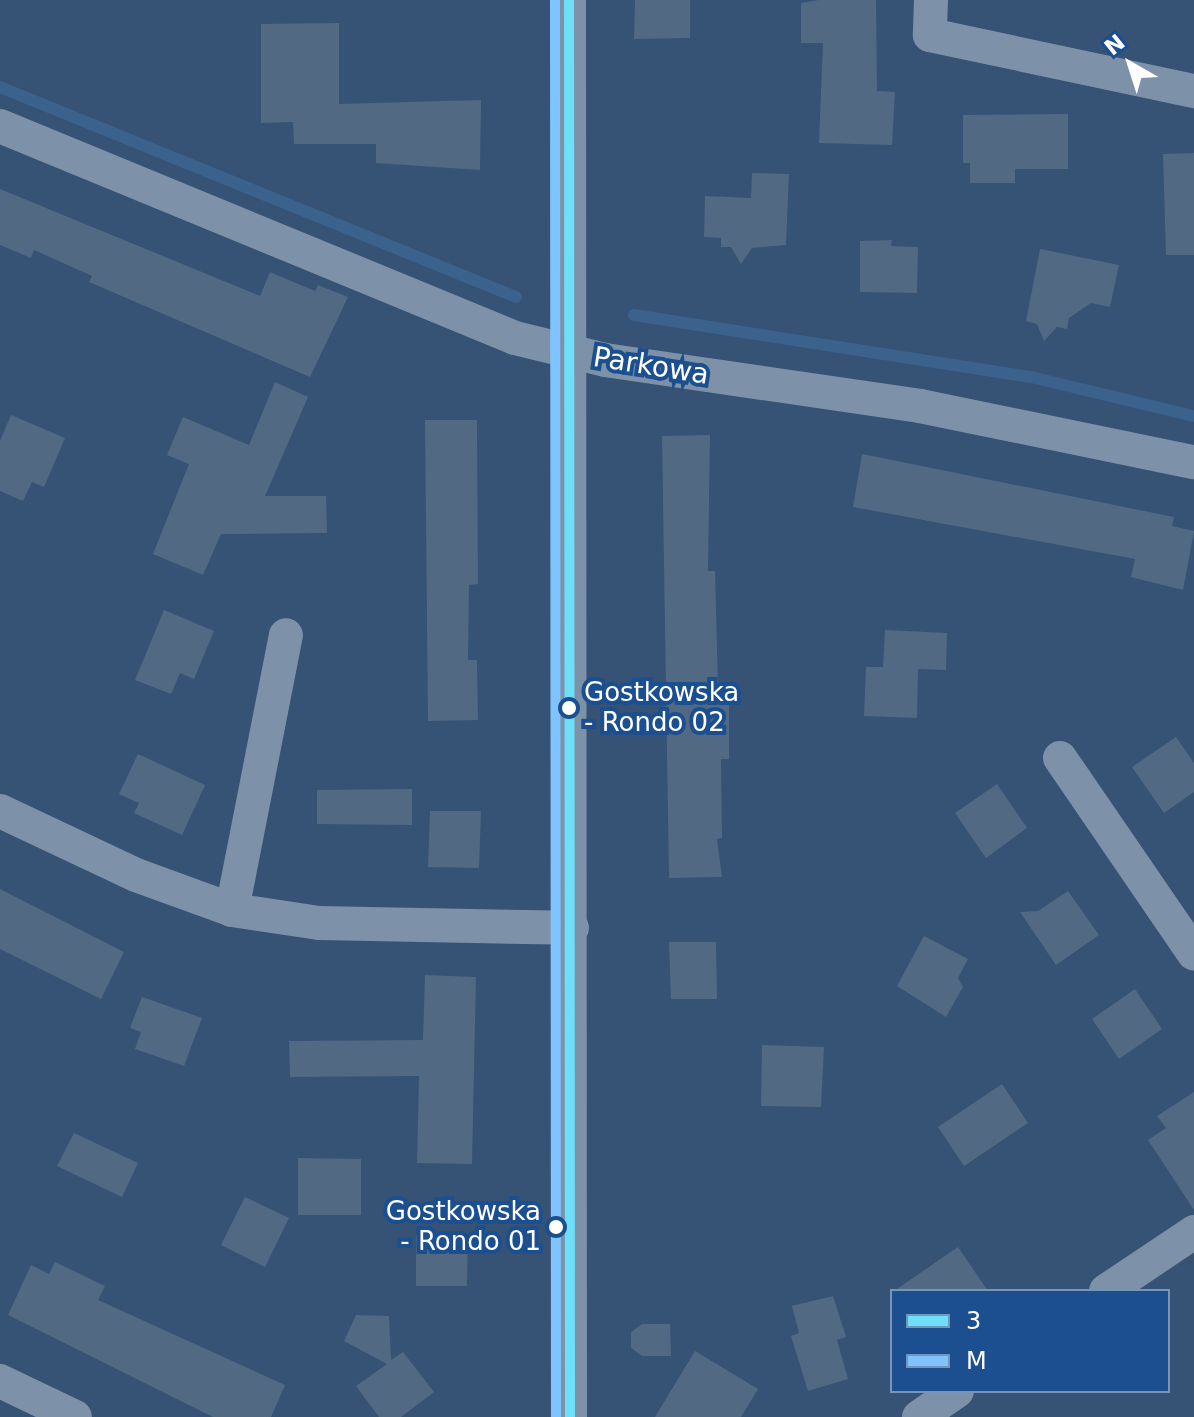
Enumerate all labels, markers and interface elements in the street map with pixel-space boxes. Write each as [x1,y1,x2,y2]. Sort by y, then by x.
north arrow [1090,24,1170,104]
text: N [1100,29,1130,60]
street label: Parkowa [591,340,711,392]
place label: Gostkowska - Rondo 02 [584,677,739,738]
marker: Gostkowska - Rondo 02 [561,700,577,716]
place label: Gostkowska - Rondo 01 [386,1196,541,1258]
marker: Gostkowska - Rondo 01 [548,1219,564,1235]
legend [890,1289,1170,1393]
text: 3 [966,1307,981,1335]
text: M [966,1347,987,1375]

